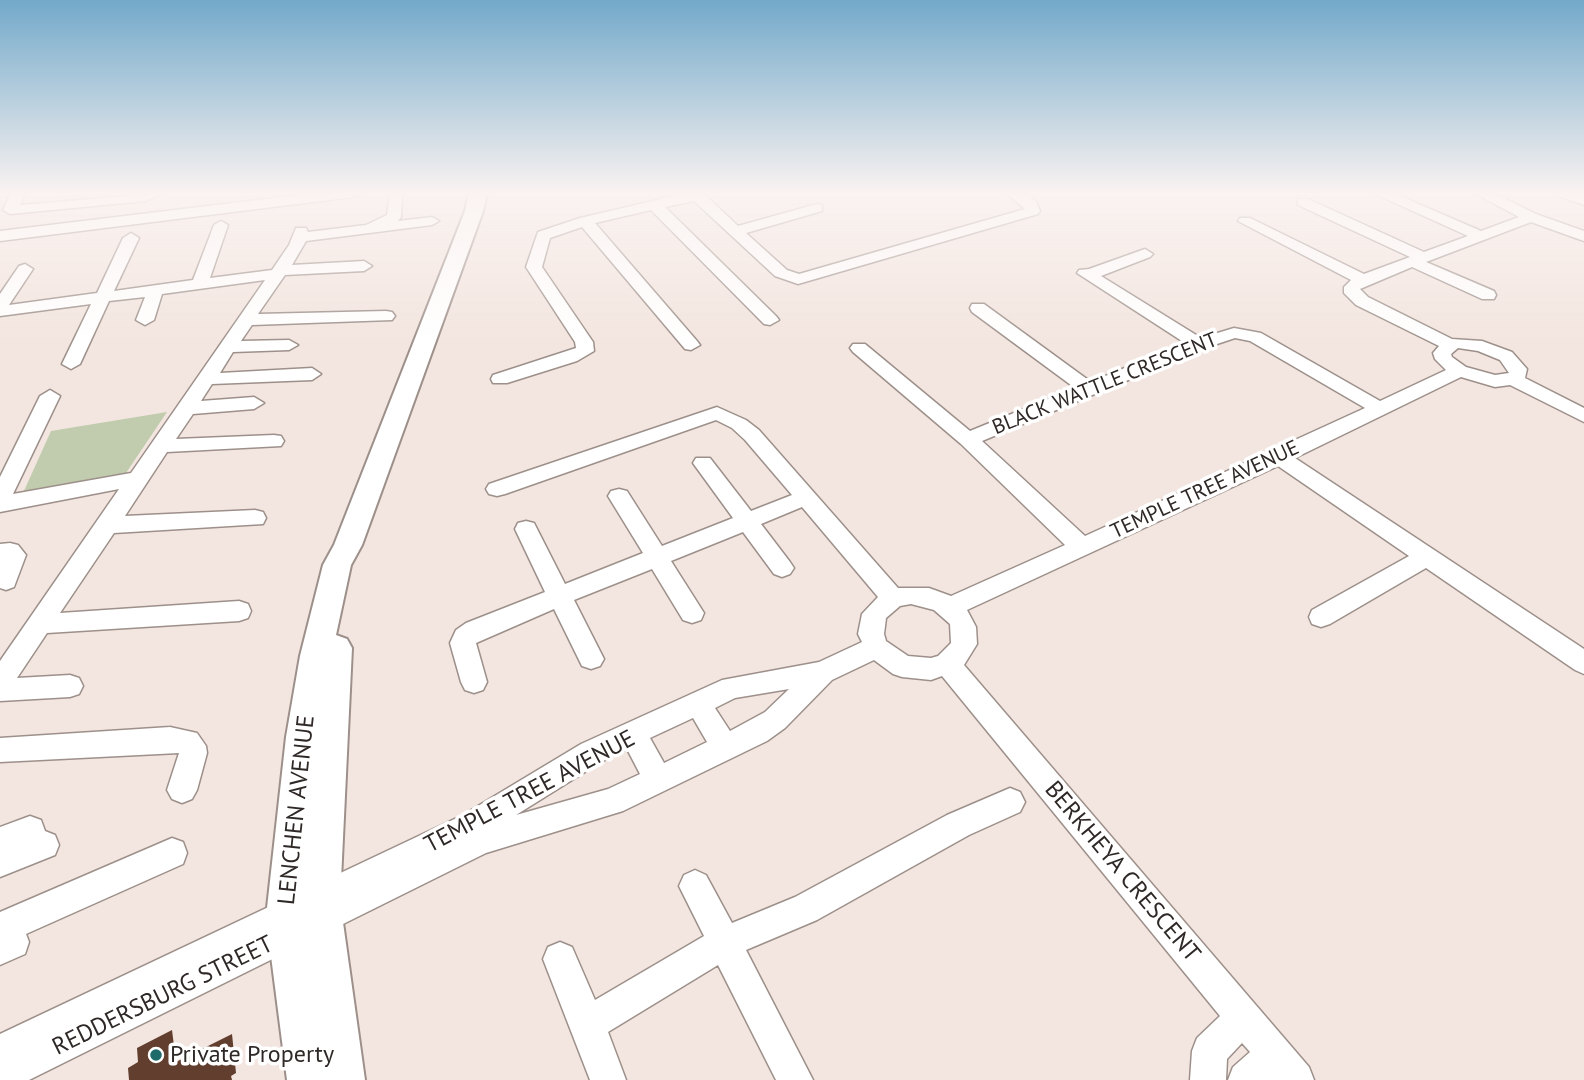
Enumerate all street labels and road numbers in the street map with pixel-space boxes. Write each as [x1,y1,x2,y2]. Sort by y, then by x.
street label: BLACK WATTLE CRESCENT [989,327,1221,441]
street label: TEMPLE TREE AVENUE [1107,435,1303,545]
street label: LENCHEN AVENUE [273,714,321,906]
street label: TEMPLE TREE AVENUE [420,724,640,860]
street label: BERKHEYA CRESCENT [1038,776,1206,968]
street label: REDDERSBURG STREET [48,930,278,1062]

